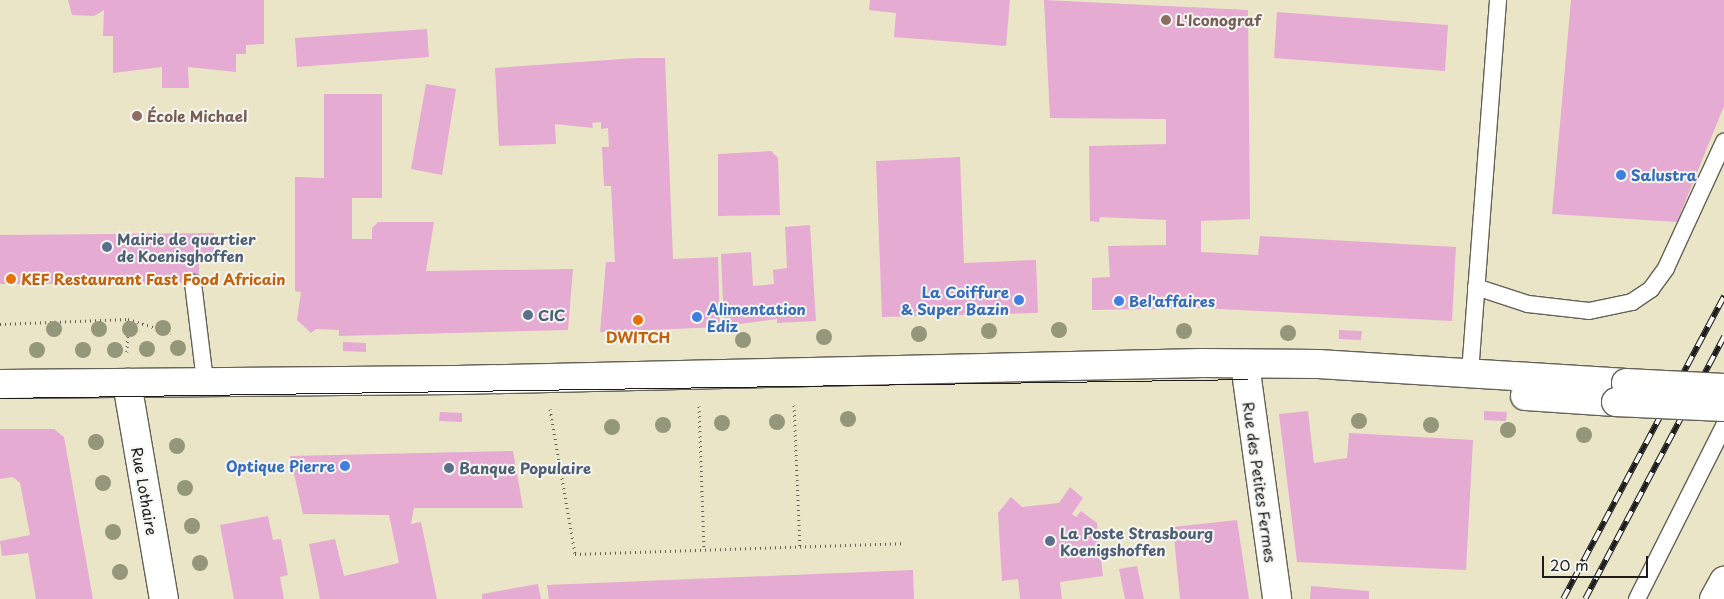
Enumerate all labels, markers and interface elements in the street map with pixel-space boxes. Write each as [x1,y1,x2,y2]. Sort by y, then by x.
place label: L'Iconograf [1176,11,1261,29]
marker: L'Iconograf [1160,14,1172,26]
place label: École Michael [147,107,248,125]
marker: École Michael [131,110,143,122]
place label: Salustra [1631,166,1697,184]
marker: Salustra [1615,169,1627,181]
place label: Mairie de quartier de Koenisghoffen [117,229,257,264]
marker: Mairie de quartier de Koenisghoffen [101,241,113,253]
place label: KEF Restaurant Fast Food Africain [21,270,286,288]
marker: KEF Restaurant Fast Food Africain [5,273,17,285]
place label: La Coiffure & Super Bazin [899,282,1009,317]
place label: Bel'affaires [1129,292,1215,310]
marker: La Coiffure & Super Bazin [1013,294,1025,306]
marker: Bel'affaires [1113,295,1125,307]
place label: Alimentation Ediz [707,299,806,334]
place label: CIC [538,306,565,324]
marker: CIC [522,309,534,321]
marker: Alimentation Ediz [691,311,703,323]
marker: DWITCH [632,314,644,326]
place label: DWITCH [606,328,670,346]
street label: Rue des Petites Fermes [1240,399,1280,565]
street label: Rue Lothaire [128,445,162,537]
place label: Optique Pierre [226,457,335,475]
place label: Banque Populaire [459,459,592,477]
marker: Optique Pierre [339,460,351,472]
marker: Banque Populaire [443,462,455,474]
place label: La Poste Strasbourg Koenigshoffen [1060,523,1214,558]
marker: La Poste Strasbourg Koenigshoffen [1044,535,1056,547]
scale bar [1544,546,1650,578]
text: 20 m [1550,553,1589,576]

